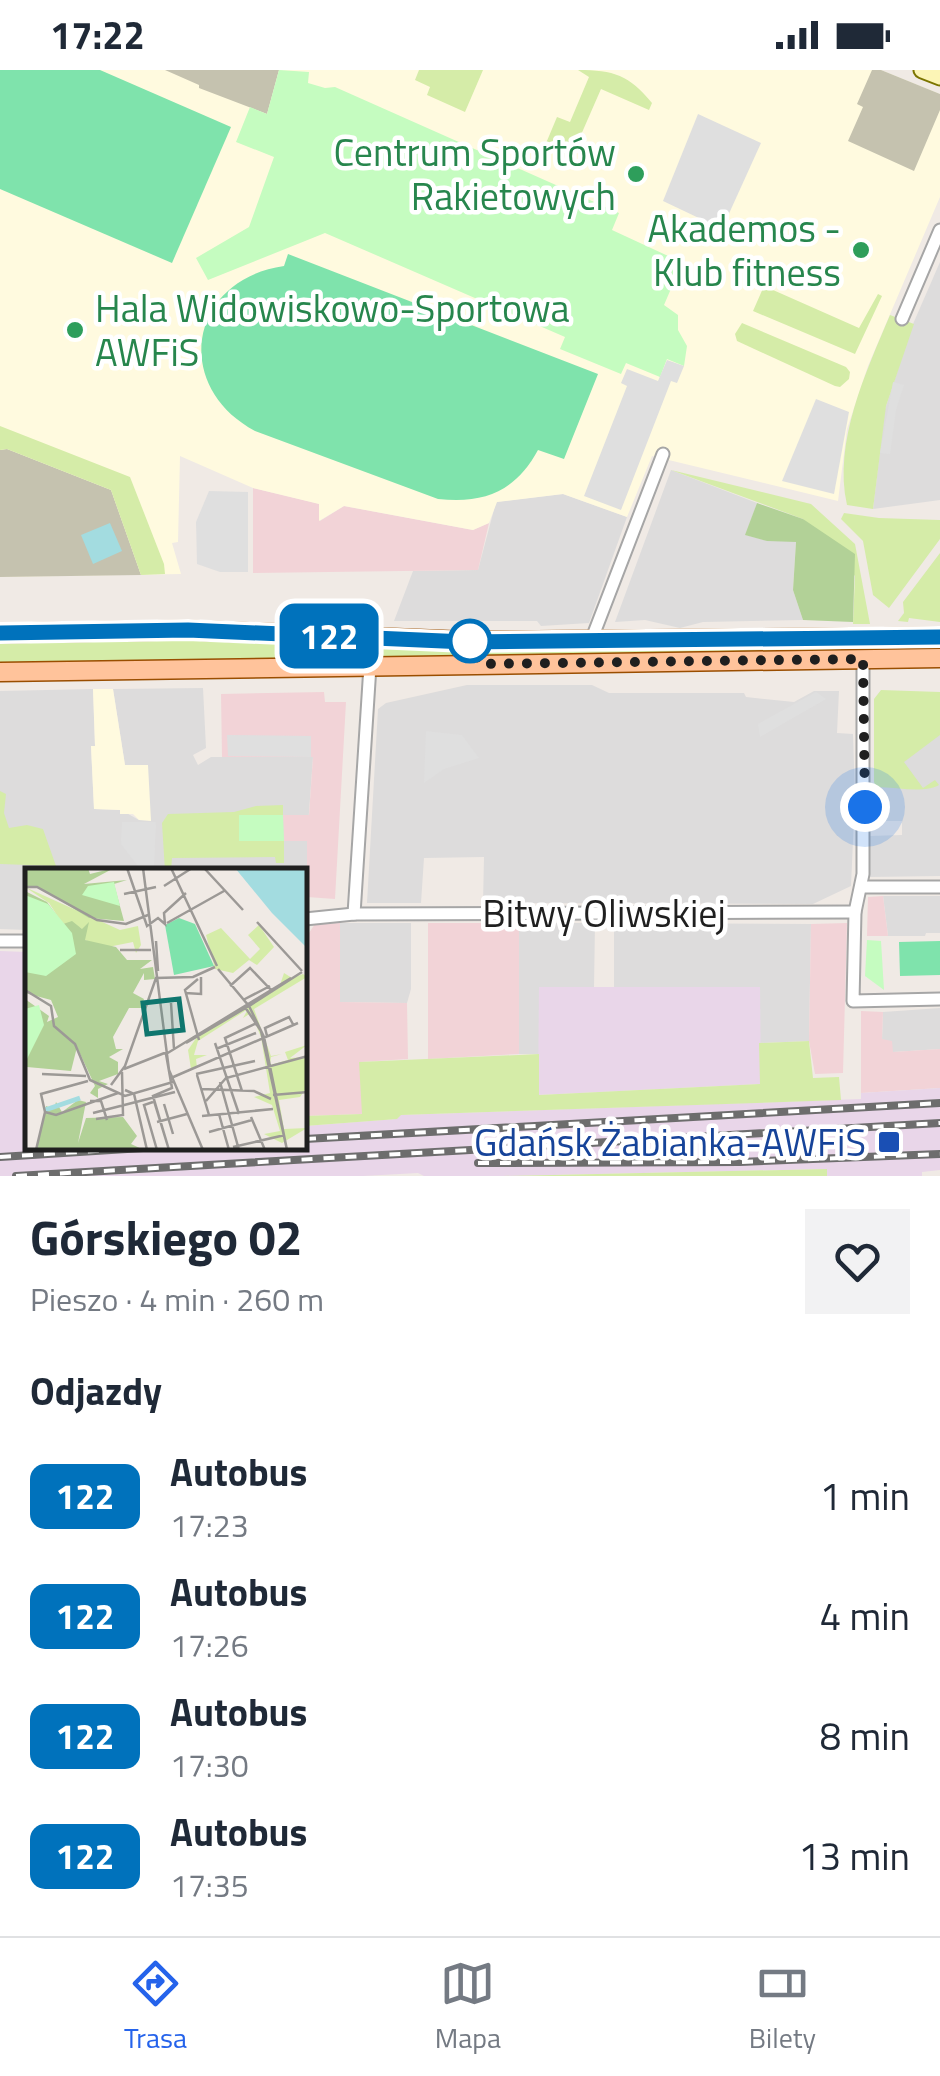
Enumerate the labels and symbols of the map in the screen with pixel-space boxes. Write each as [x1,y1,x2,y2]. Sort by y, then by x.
place label: Centrum Sportów Rakietowych [333,123,616,225]
marker: Centrum Sportów Rakietowych [625,163,647,185]
place label: Akademos - Klub fitness [647,199,841,301]
marker: Akademos - Klub fitness [850,239,872,261]
place label: Hala Widowiskowo-Sportowa AWFiS [95,279,570,381]
marker: Hala Widowiskowo-Sportowa AWFiS [64,319,86,341]
line badge: 122 [272,604,386,668]
unlabelled marker [449,620,491,662]
your location [840,782,890,832]
inset map [25,868,308,1151]
street label: Bitwy Oliwskiej [482,884,726,942]
place label: Gdańsk Żabianka-AWFiS [474,1113,866,1171]
marker: Gdańsk Żabianka-AWFiS [876,1129,902,1155]

